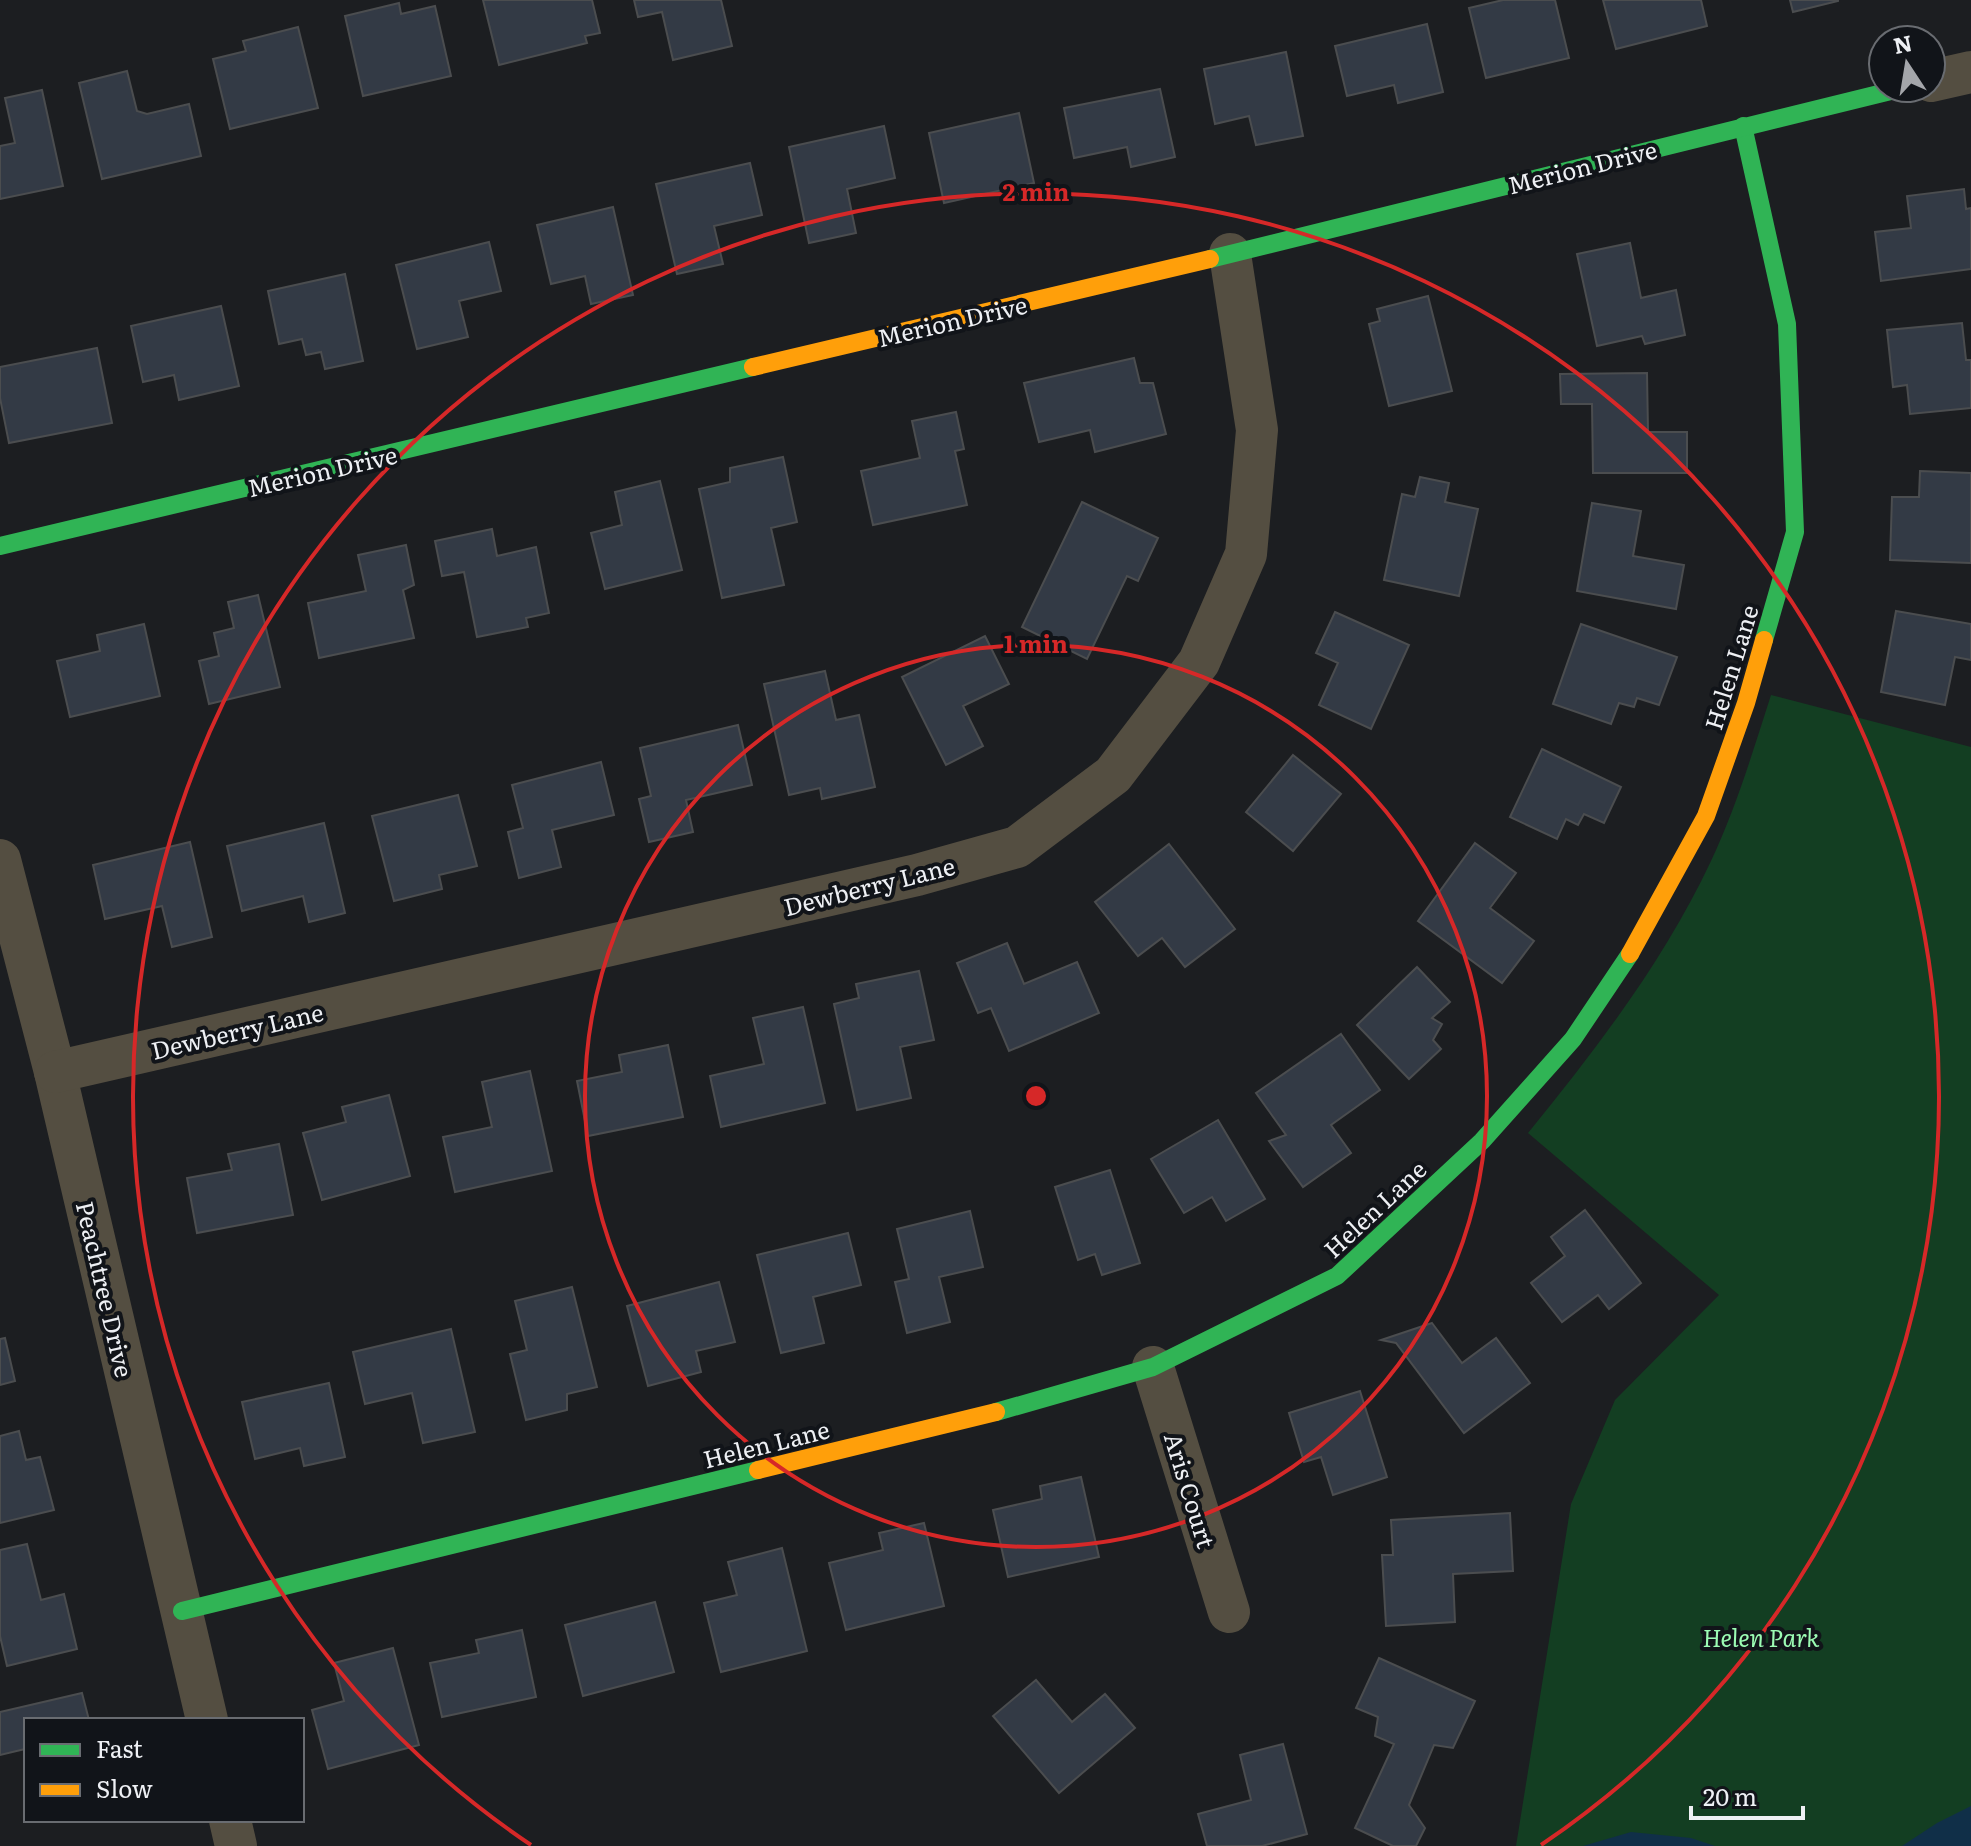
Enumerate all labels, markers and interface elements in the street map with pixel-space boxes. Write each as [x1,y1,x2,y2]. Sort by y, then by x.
north arrow [1867,24,1947,104]
text: N [1890,25,1915,61]
street label: Merion Drive [1504,131,1660,201]
text: 2 min [1002,173,1070,208]
street label: Merion Drive [874,286,1030,354]
street label: Merion Drive [244,436,400,504]
street label: Helen Lane [1694,600,1766,734]
text: 1 min [1004,625,1068,660]
street label: Dewberry Lane [780,847,958,923]
street label: Dewberry Lane [148,993,326,1067]
centre of rings [1022,1082,1050,1110]
street label: Helen Lane [1315,1151,1433,1265]
street label: Peachtree Drive [69,1197,143,1381]
street label: Helen Lane [699,1410,833,1476]
street label: Aris Court [1157,1428,1225,1552]
park label: Helen Park [1702,1619,1820,1654]
legend [24,1718,304,1822]
text: Fast [96,1730,143,1765]
text: Slow [96,1770,153,1805]
scale bar [1691,1770,1803,1820]
text: 20 m [1703,1778,1757,1813]

